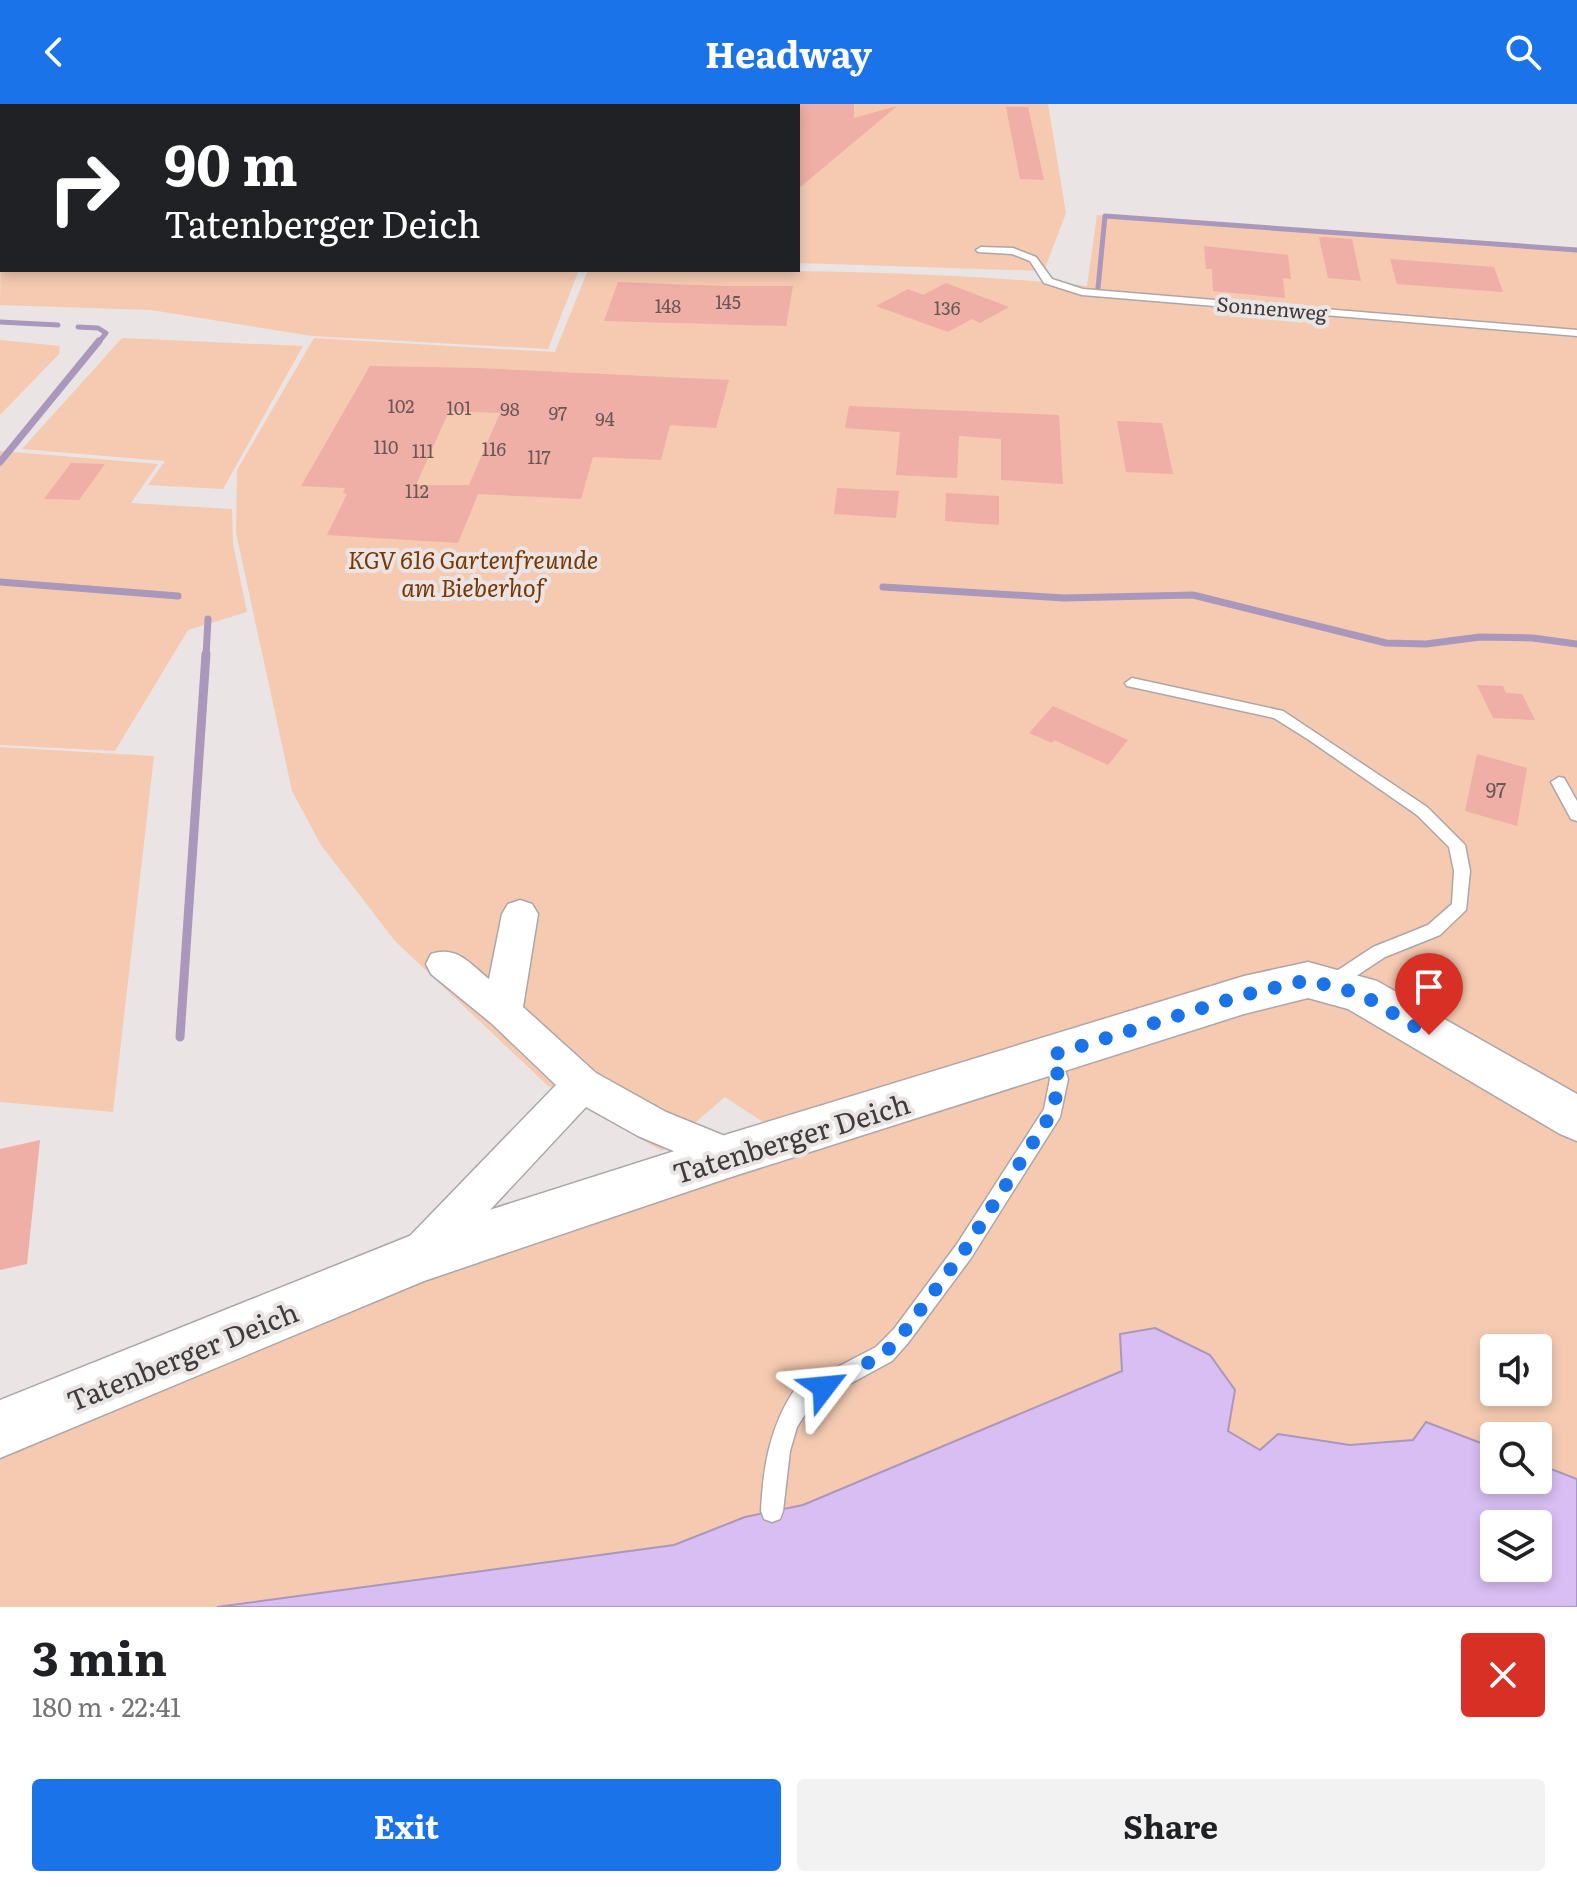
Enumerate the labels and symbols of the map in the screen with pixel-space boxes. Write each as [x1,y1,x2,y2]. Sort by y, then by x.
street label: Sonnenweg [1216,287,1329,327]
house number: 145 [715,288,741,315]
house number: 148 [655,292,681,319]
house number: 136 [934,294,961,321]
house number: 102 [388,392,414,419]
house number: 101 [446,394,472,421]
house number: 98 [500,395,520,422]
house number: 97 [549,399,567,426]
house number: 94 [595,405,615,432]
house number: 110 [373,433,399,460]
house number: 116 [482,435,506,462]
house number: 111 [412,437,434,464]
house number: 117 [527,443,551,470]
house number: 112 [405,477,429,504]
park label: KGV 616 Gartenfreunde am Bieberhof [348,541,598,604]
house number: 97 [1486,774,1506,804]
pin [1395,953,1463,1035]
street label: Tatenberger Deich [667,1081,915,1193]
street label: Tatenberger Deich [60,1289,304,1421]
position arrow [782,1345,866,1429]

